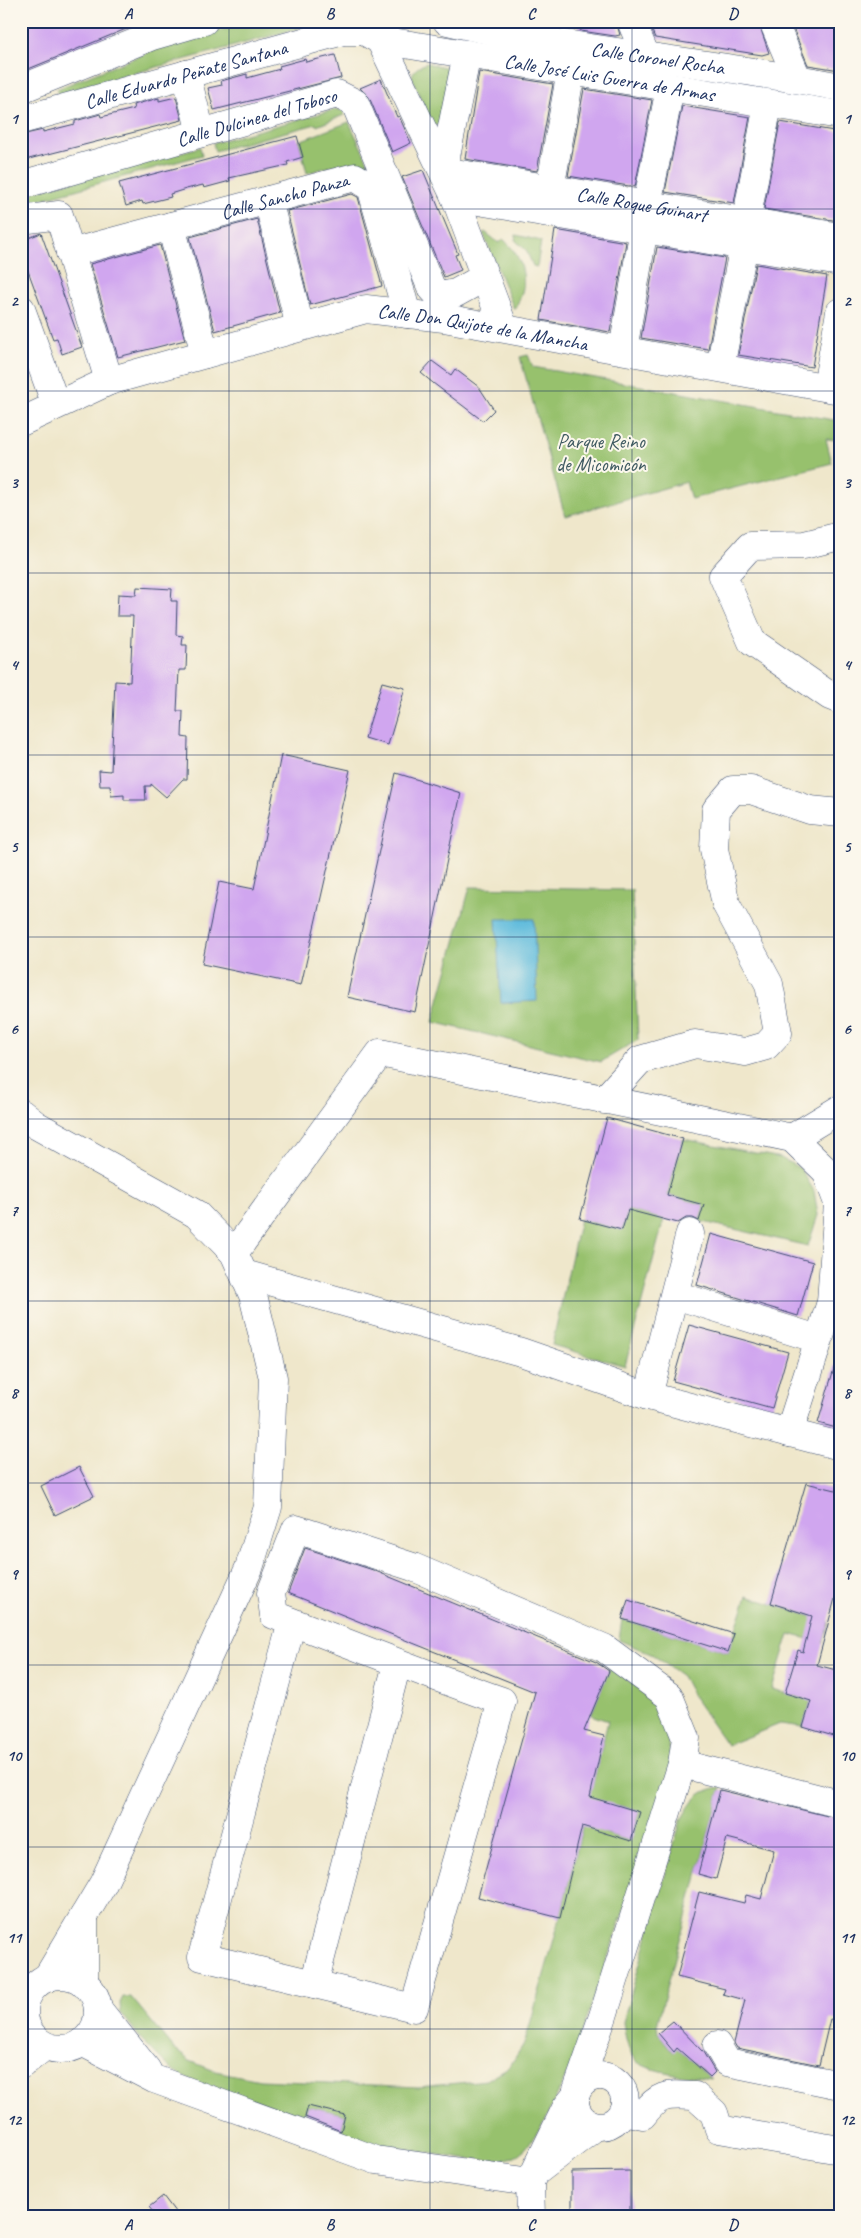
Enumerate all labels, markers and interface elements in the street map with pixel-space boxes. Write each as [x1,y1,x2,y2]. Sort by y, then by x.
text: A [124,4,134,24]
text: B [326,4,336,24]
text: C [527,4,537,24]
text: D [728,4,739,24]
street label: Calle Eduardo Peñate Santana [82,34,292,114]
street label: Calle Coronel Rocha [589,36,727,80]
street label: Calle José Luis Guerra de Armas [503,48,719,107]
street label: Calle Dulcinea del Toboso [174,82,340,152]
text: 1 [10,109,19,129]
text: 1 [843,109,852,129]
street label: Calle Sancho Panza [218,166,353,225]
street label: Calle Roque Guinart [575,181,712,228]
text: 2 [10,291,19,311]
text: 2 [843,291,852,311]
street label: Calle Don Quijote de la Mancha [376,298,592,357]
park label: Parque Reino de Micomicón [556,429,647,477]
text: 3 [10,473,19,493]
text: 3 [843,473,852,493]
text: 4 [10,655,19,675]
text: 4 [843,655,852,675]
text: 5 [11,837,20,857]
text: 5 [844,837,853,857]
text: 6 [10,1019,19,1039]
text: 6 [843,1019,852,1039]
text: 7 [10,1201,19,1221]
text: 7 [843,1201,852,1221]
text: 8 [10,1383,19,1403]
text: 8 [843,1383,852,1403]
text: 9 [10,1564,19,1584]
text: 9 [843,1564,852,1584]
text: 10 [7,1746,23,1766]
text: 10 [840,1746,856,1766]
text: 11 [7,1928,23,1948]
text: 11 [840,1928,856,1948]
text: 12 [7,2110,23,2130]
text: 12 [840,2110,856,2130]
text: A [124,2215,134,2235]
text: B [326,2215,336,2235]
text: C [527,2215,537,2235]
text: D [728,2215,739,2235]

